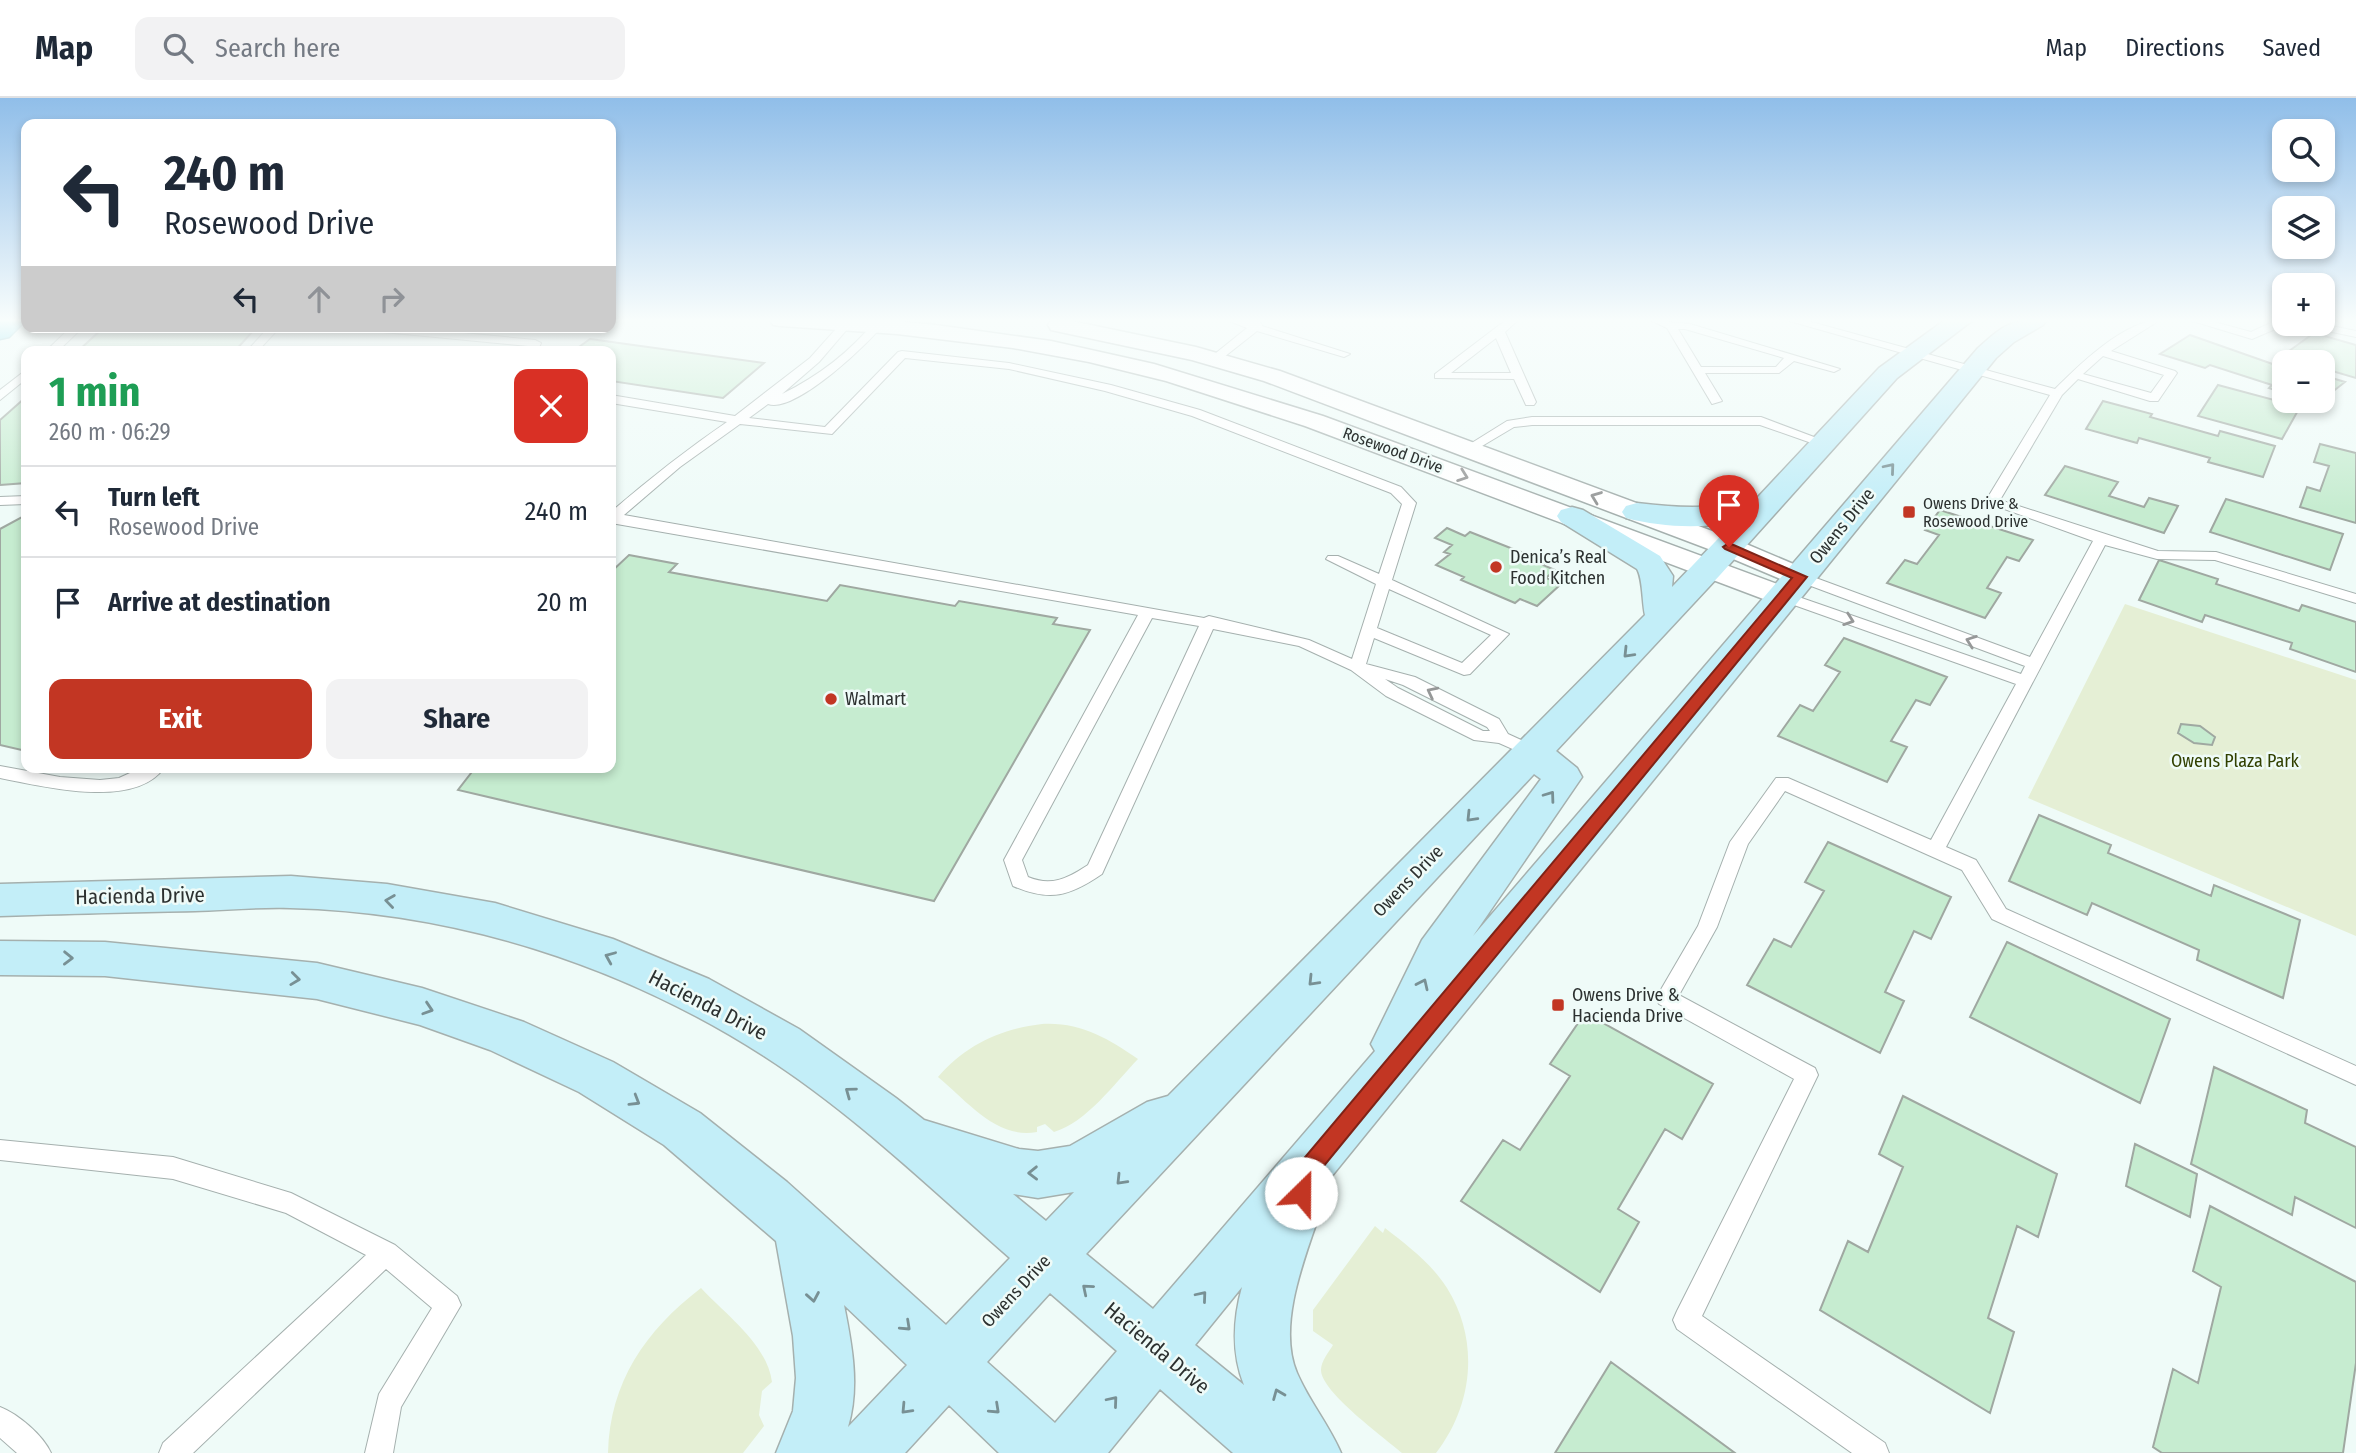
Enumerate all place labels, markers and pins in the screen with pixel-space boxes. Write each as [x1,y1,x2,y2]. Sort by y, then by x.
pin [1699,475,1759,547]
place label: Owens Drive & Rosewood Drive [1923,494,2028,531]
marker: Owens Drive & Rosewood Drive [1901,504,1917,520]
place label: Denica’s Real Food Kitchen [1510,546,1607,589]
marker: Denica’s Real Food Kitchen [1488,559,1504,575]
place label: Walmart [845,688,906,710]
marker: Walmart [823,691,839,707]
place label: Owens Drive & Hacienda Drive [1572,984,1683,1027]
marker: Owens Drive & Hacienda Drive [1550,997,1566,1013]

